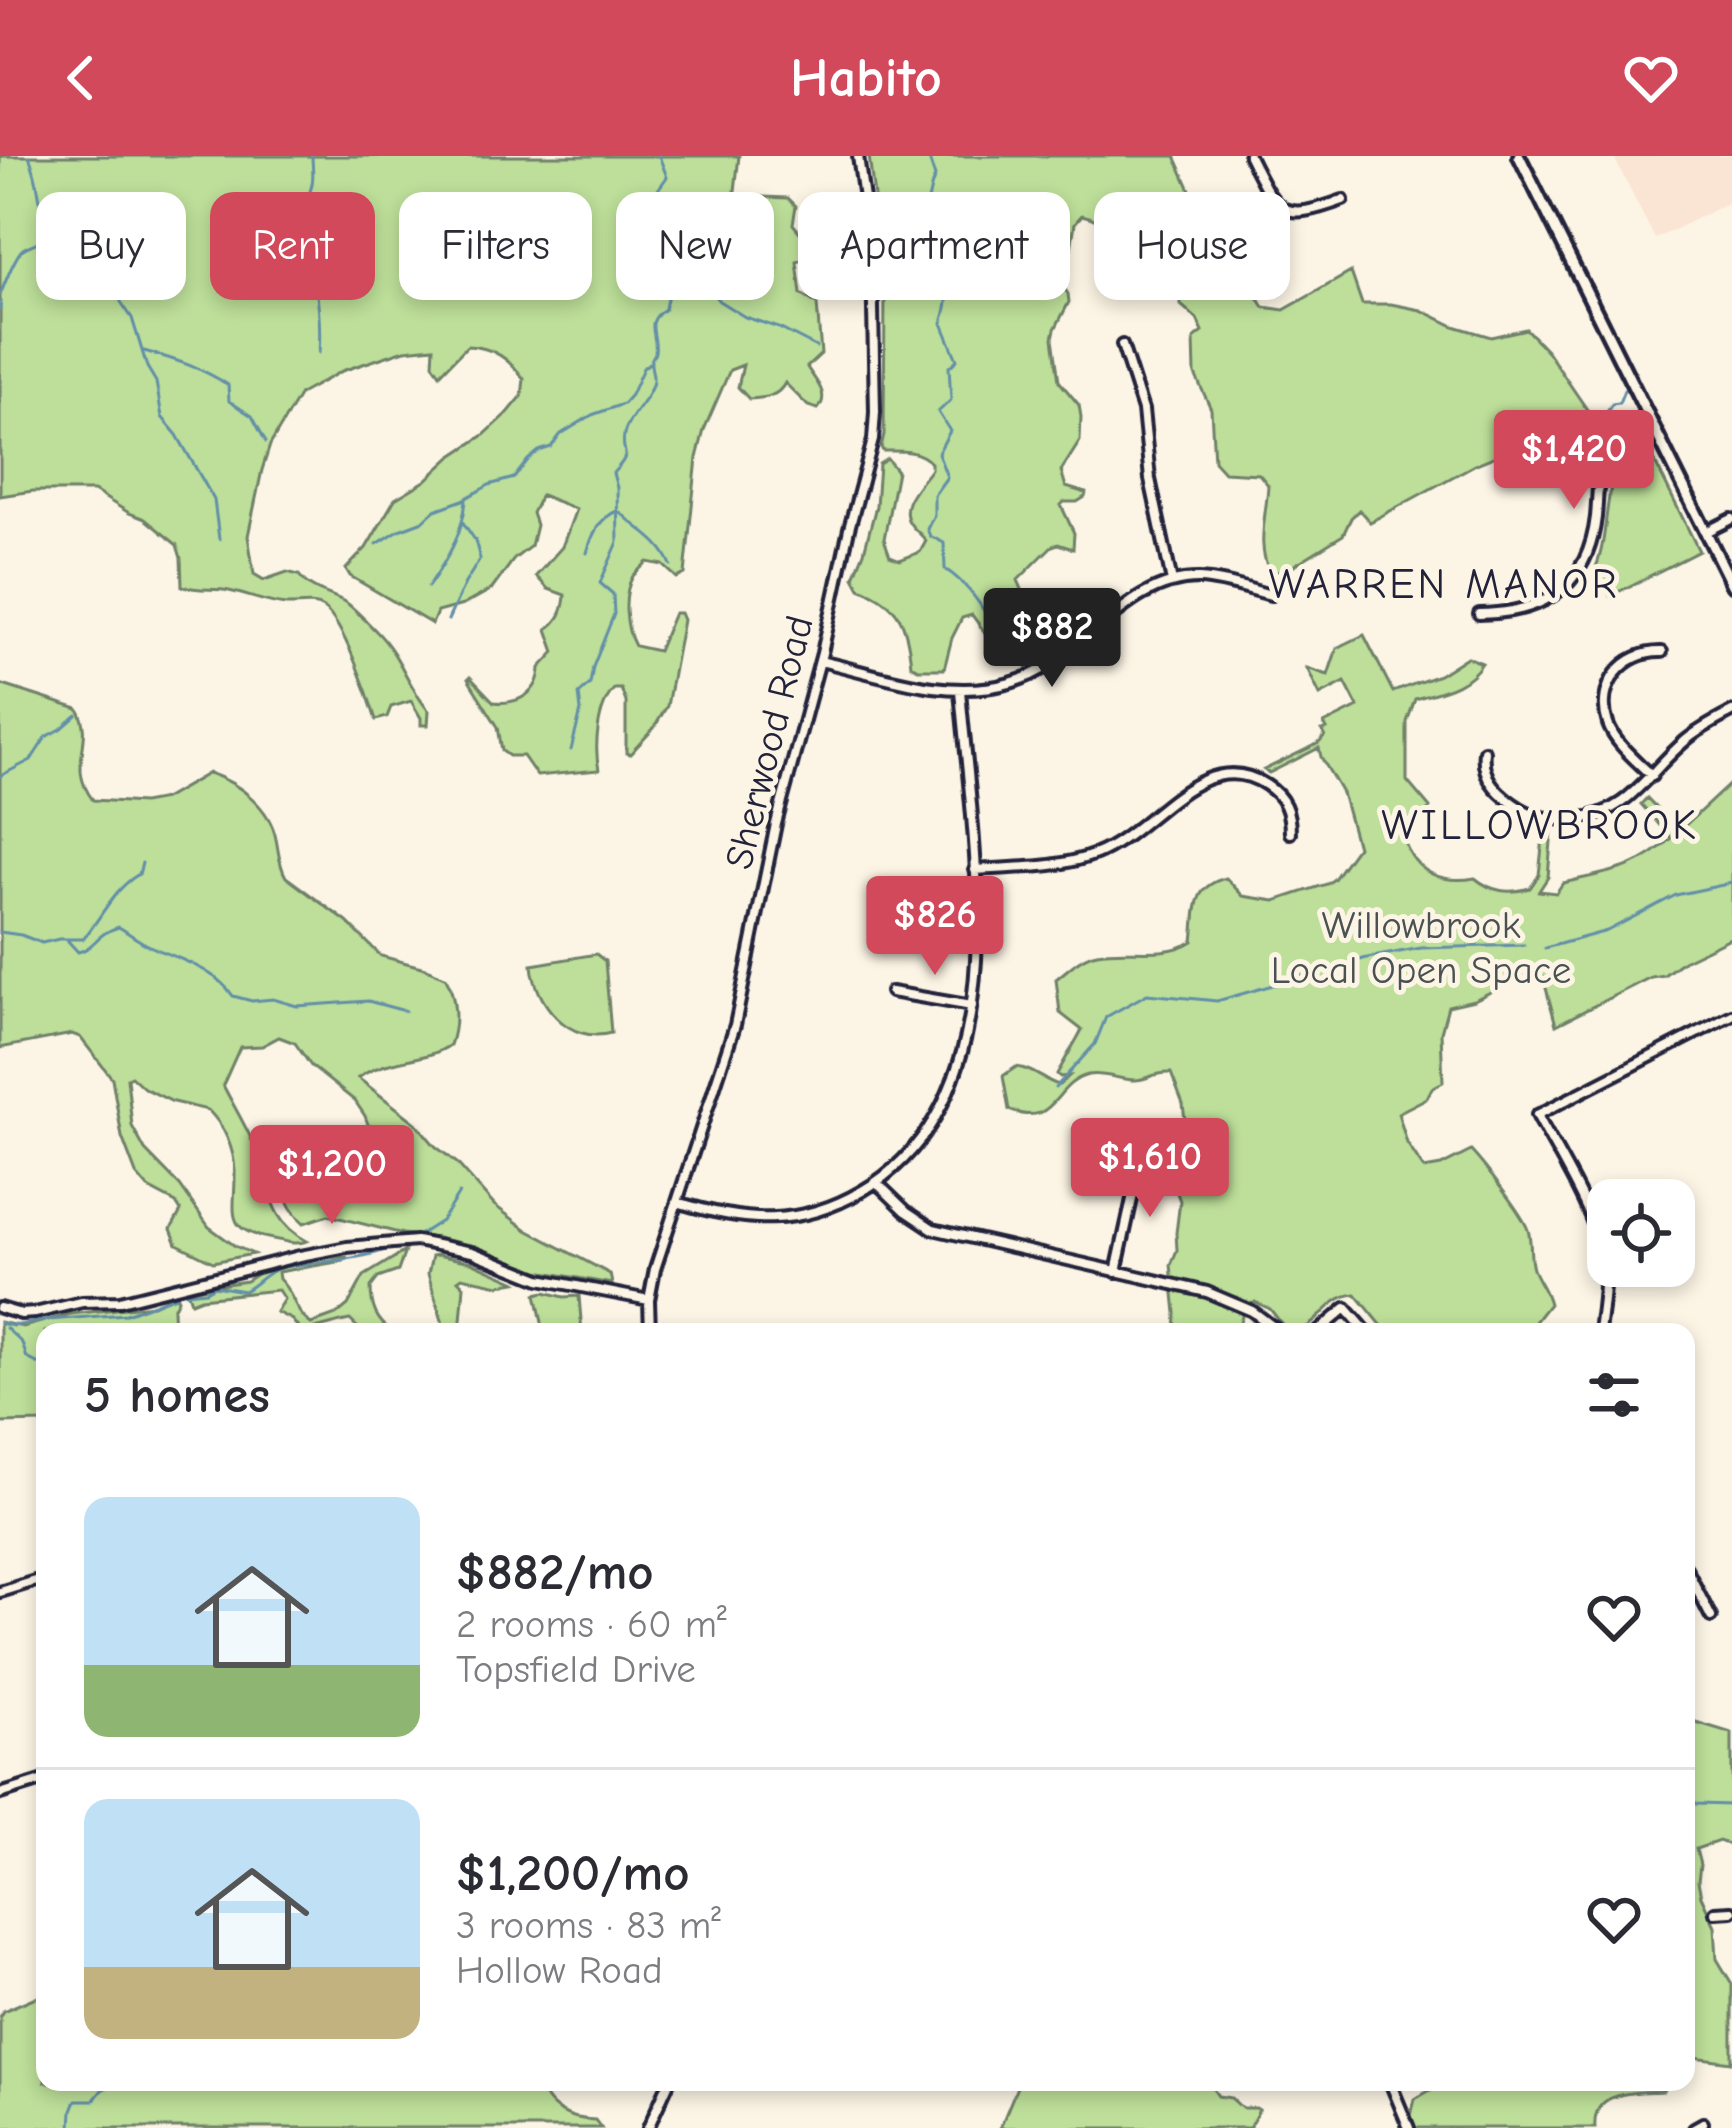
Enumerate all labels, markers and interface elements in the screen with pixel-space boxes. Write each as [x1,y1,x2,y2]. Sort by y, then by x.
icon: back [48,45,114,111]
icon: heart [1618,45,1684,111]
text: Habito [790,47,942,110]
chip: Buy [36,192,186,300]
chip: Rent [210,192,375,300]
chip: Filters [399,192,592,300]
chip: New [616,192,774,300]
chip: Apartment [798,192,1070,300]
chip: House [1094,192,1290,300]
pin: $1,420 [1476,410,1672,512]
text: $1,420 [1521,426,1627,471]
district label: WARREN MANOR [1269,560,1619,609]
pin: $882 [981,588,1123,690]
text: $882 [1011,604,1093,649]
street label: Sherwood Road [716,611,823,874]
district label: WILLOWBROOK [1381,801,1699,850]
pin: $826 [864,876,1006,978]
text: $826 [893,892,977,937]
park label: Willowbrook Local Open Space [1271,903,1571,993]
pin: $1,610 [1052,1118,1248,1220]
pin: $1,200 [234,1125,430,1227]
text: $1,610 [1098,1134,1202,1179]
text: $1,200 [277,1141,387,1186]
map controls [1587,1179,1695,1287]
button: locate [1587,1179,1695,1287]
icon: filters [1581,1362,1647,1428]
text: 5 homes [84,1366,270,1425]
text: $882/mo [456,1543,654,1602]
icon: home [180,1545,324,1689]
icon: heart [1581,1584,1647,1650]
text: 2 rooms · 60 m² [456,1602,727,1647]
text: Topsfield Drive [456,1647,696,1692]
text: $1,200/mo [456,1844,690,1903]
icon: home [180,1847,324,1991]
icon: heart [1581,1886,1647,1952]
text: 3 rooms · 83 m² [456,1903,721,1948]
text: Hollow Road [456,1948,663,1993]

